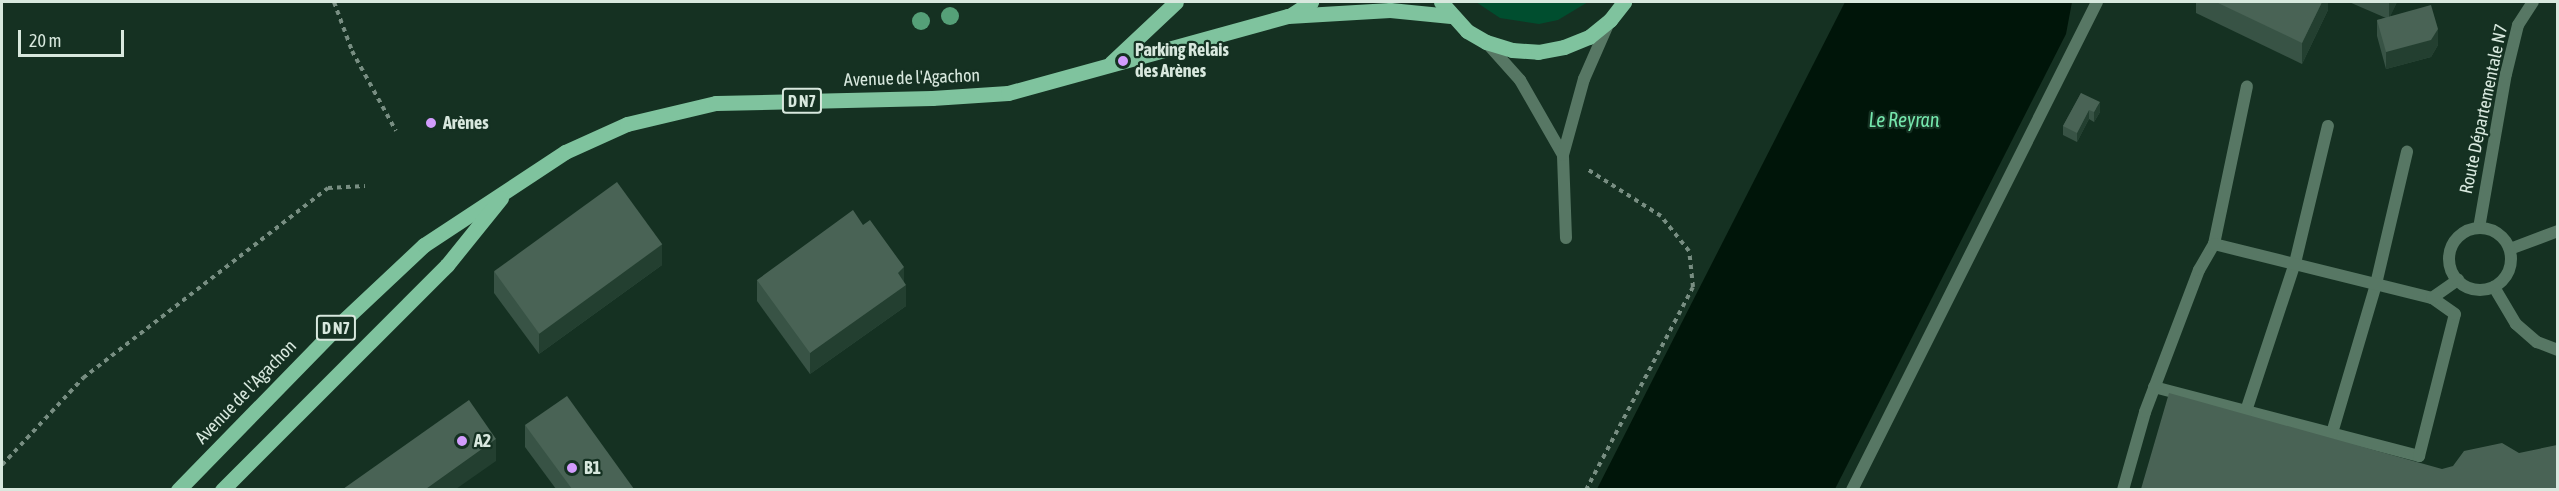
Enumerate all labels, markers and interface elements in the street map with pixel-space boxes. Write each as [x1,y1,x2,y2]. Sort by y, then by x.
scale bar [21,18,128,56]
street label: Route Départementale N7 [2455,22,2513,196]
text: 20 m [29,30,61,51]
place label: Parking Relais des Arènes [1135,40,1229,82]
marker: Parking Relais des Arènes [1116,54,1130,68]
street label: Avenue de l'Agachon [843,65,981,91]
road number: D N7 [781,88,823,114]
water label: Le Reyran [1869,107,1939,131]
place label: Arènes [443,112,489,134]
marker: Arènes [424,116,438,130]
road number: D N7 [315,315,357,341]
street label: Avenue de l'Agachon [191,335,301,449]
place label: A2 [474,430,491,452]
marker: A2 [455,434,469,448]
place label: B1 [584,457,601,479]
marker: B1 [565,461,579,475]

